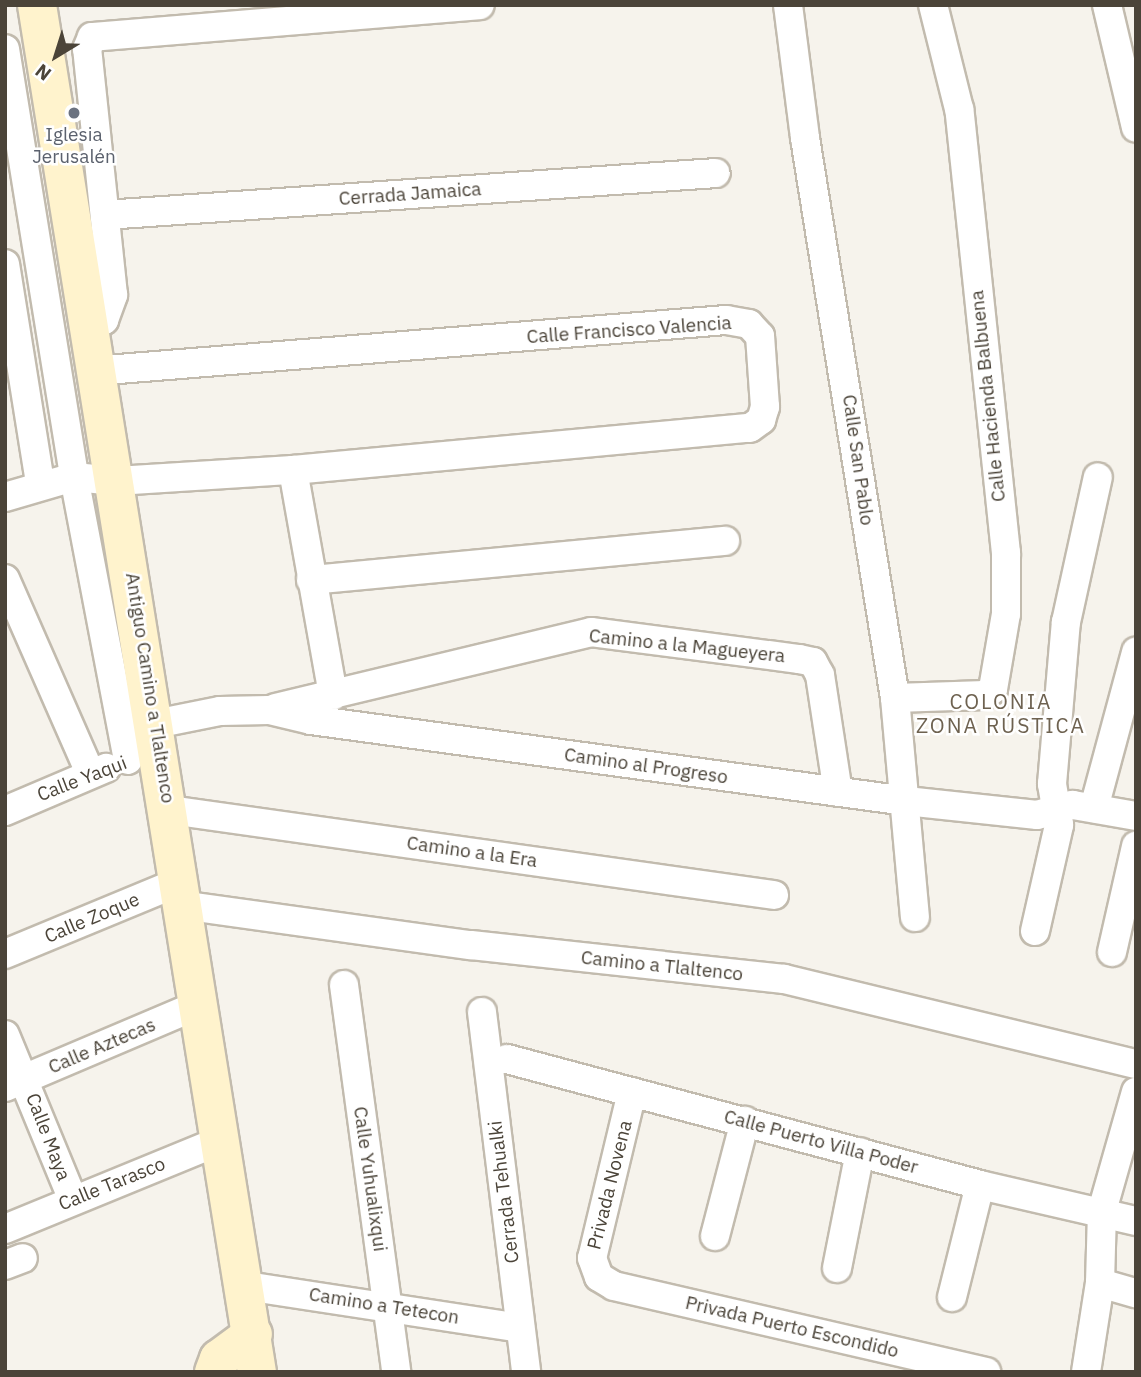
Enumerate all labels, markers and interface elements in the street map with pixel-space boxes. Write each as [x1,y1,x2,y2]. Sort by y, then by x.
north arrow [21,21,91,91]
text: N [30,59,56,86]
marker: Iglesia Jerusalén [66,105,82,121]
place label: Iglesia Jerusalén [32,124,116,168]
street label: Cerrada Jamaica [338,178,482,210]
street label: Calle Hacienda Balbuena [966,289,1010,503]
street label: Calle Francisco Valencia [526,311,732,349]
street label: Calle San Pablo [838,393,878,527]
street label: Antiguo Camino a Tlaltenco [120,571,180,805]
street label: Camino a la Magueyera [588,624,786,668]
district label: COLONIA ZONA RÚSTICA [917,688,1085,738]
street label: Camino al Progreso [563,743,729,789]
street label: Calle Yaqui [34,751,130,807]
street label: Camino a la Era [405,832,539,872]
street label: Calle Zoque [41,888,143,948]
street label: Camino a Tlaltenco [580,946,744,986]
street label: Calle Aztecas [45,1013,159,1079]
street label: Calle Maya [21,1090,75,1184]
street label: Calle Yuhualixqui [349,1105,391,1253]
street label: Calle Puerto Villa Poder [721,1105,921,1179]
street label: Privada Novena [583,1118,637,1252]
street label: Cerrada Tehualki [484,1119,524,1265]
street label: Calle Tarasco [55,1152,169,1216]
street label: Camino a Tetecon [307,1283,461,1329]
street label: Privada Puerto Escondido [683,1291,901,1363]

